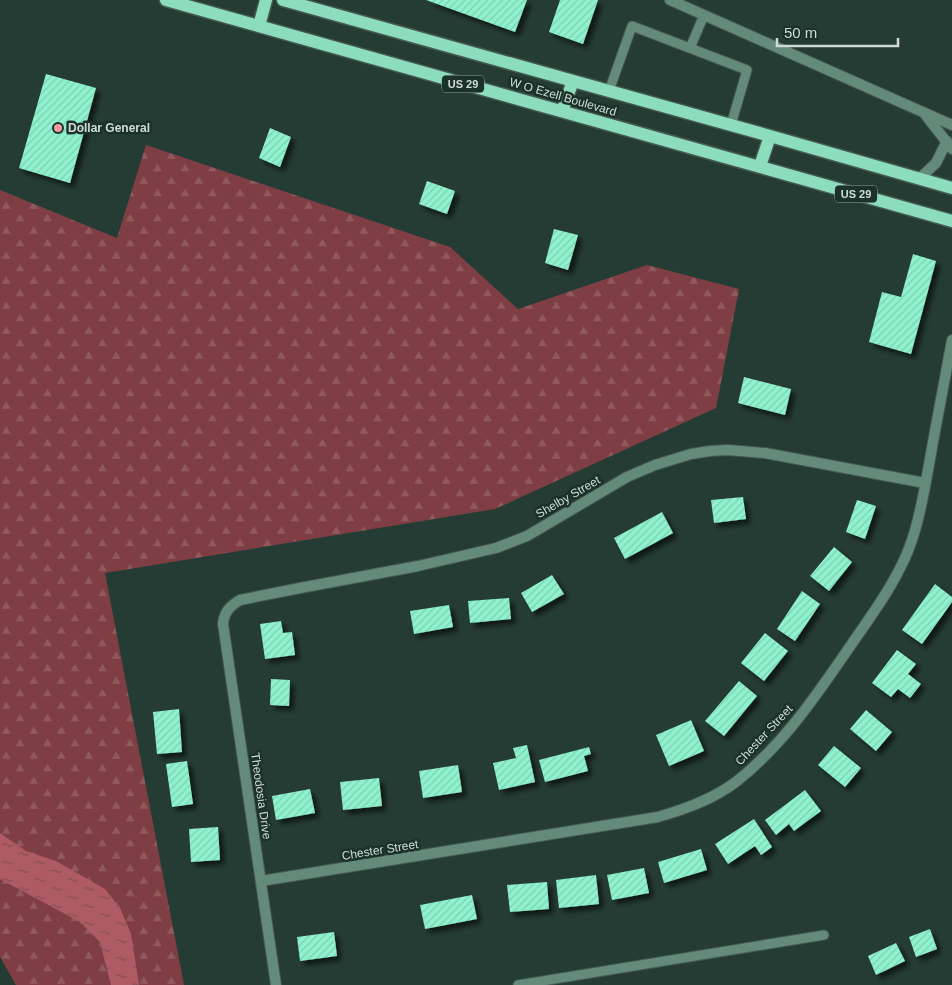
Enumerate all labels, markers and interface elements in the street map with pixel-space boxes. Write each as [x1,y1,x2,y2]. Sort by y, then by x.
scale bar [777,15,898,47]
text: 50 m [784,24,817,41]
street label: W O Ezell Boulevard [508,75,618,119]
road number: US 29 [442,76,484,92]
place label: Dollar General [68,121,150,135]
marker: Dollar General [52,122,64,134]
road number: US 29 [835,185,877,202]
street label: Shelby Street [533,473,603,521]
street label: Chester Street [732,701,796,768]
street label: Theodosia Drive [248,752,274,841]
street label: Chester Street [341,837,420,863]

